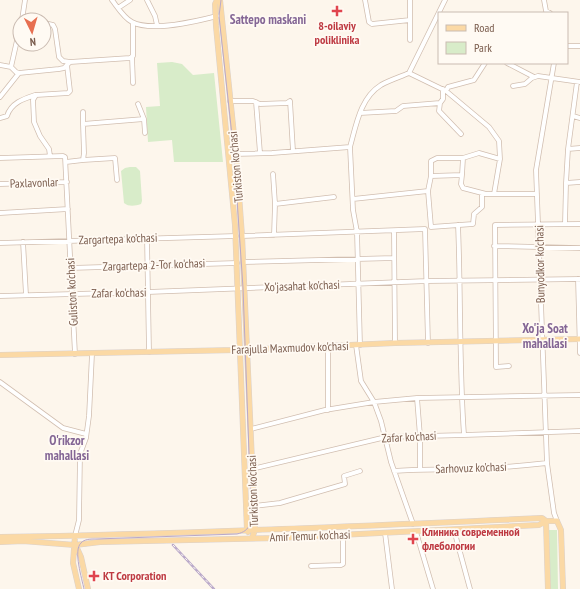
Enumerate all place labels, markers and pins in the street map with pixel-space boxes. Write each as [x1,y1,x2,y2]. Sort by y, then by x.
marker: 8-oilaviy poliklinika [331,5,343,17]
place label: 8-oilaviy poliklinika [315,18,359,47]
place label: Клиника современной флебологии [422,524,520,553]
marker: Клиника современной флебологии [407,533,419,545]
place label: KT Corporation [103,568,166,583]
marker: KT Corporation [88,570,100,582]

